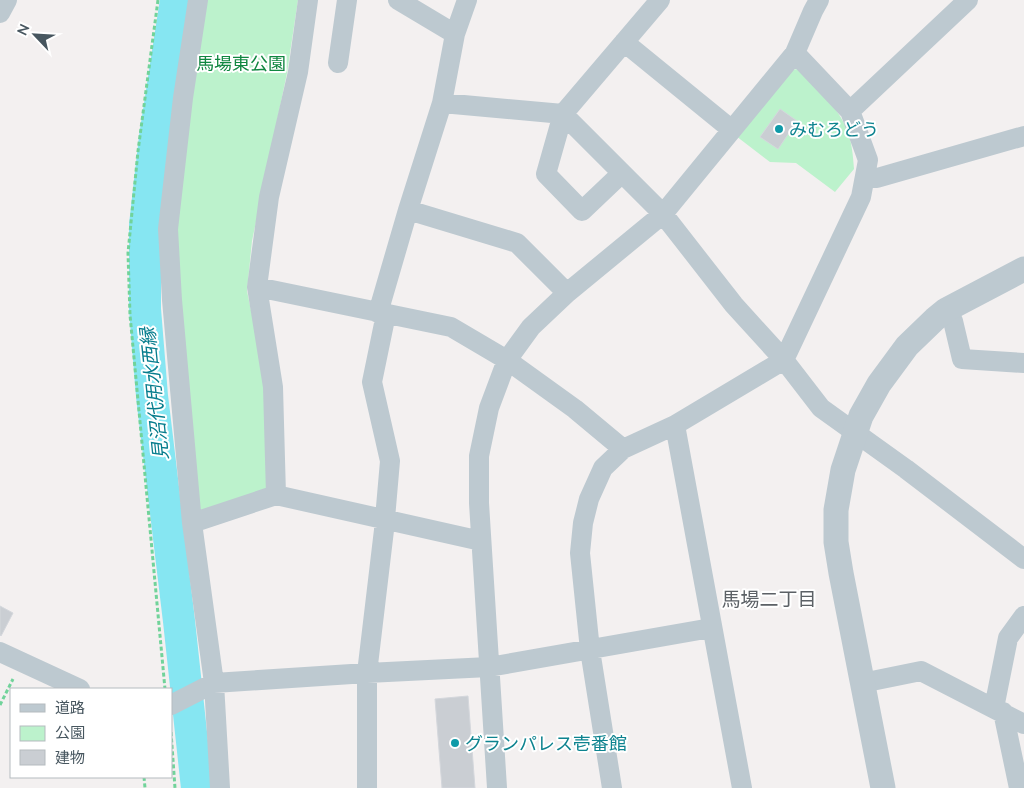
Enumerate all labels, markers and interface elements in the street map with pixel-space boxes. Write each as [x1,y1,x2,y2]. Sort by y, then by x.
north arrow [10,10,60,60]
text: N [13,21,34,38]
park label: 馬場東公園 [196,52,286,75]
place label: みむろどう [789,118,879,141]
marker: みむろどう [773,123,785,135]
water label: 見沼代用水西縁 [135,325,173,461]
district label: 馬場二丁目 [721,587,817,611]
legend [10,688,172,778]
text: 道路 [55,698,85,717]
text: 公園 [55,723,85,742]
place label: グランパレス壱番館 [465,732,627,755]
marker: グランパレス壱番館 [449,737,461,749]
text: 建物 [55,748,85,767]

